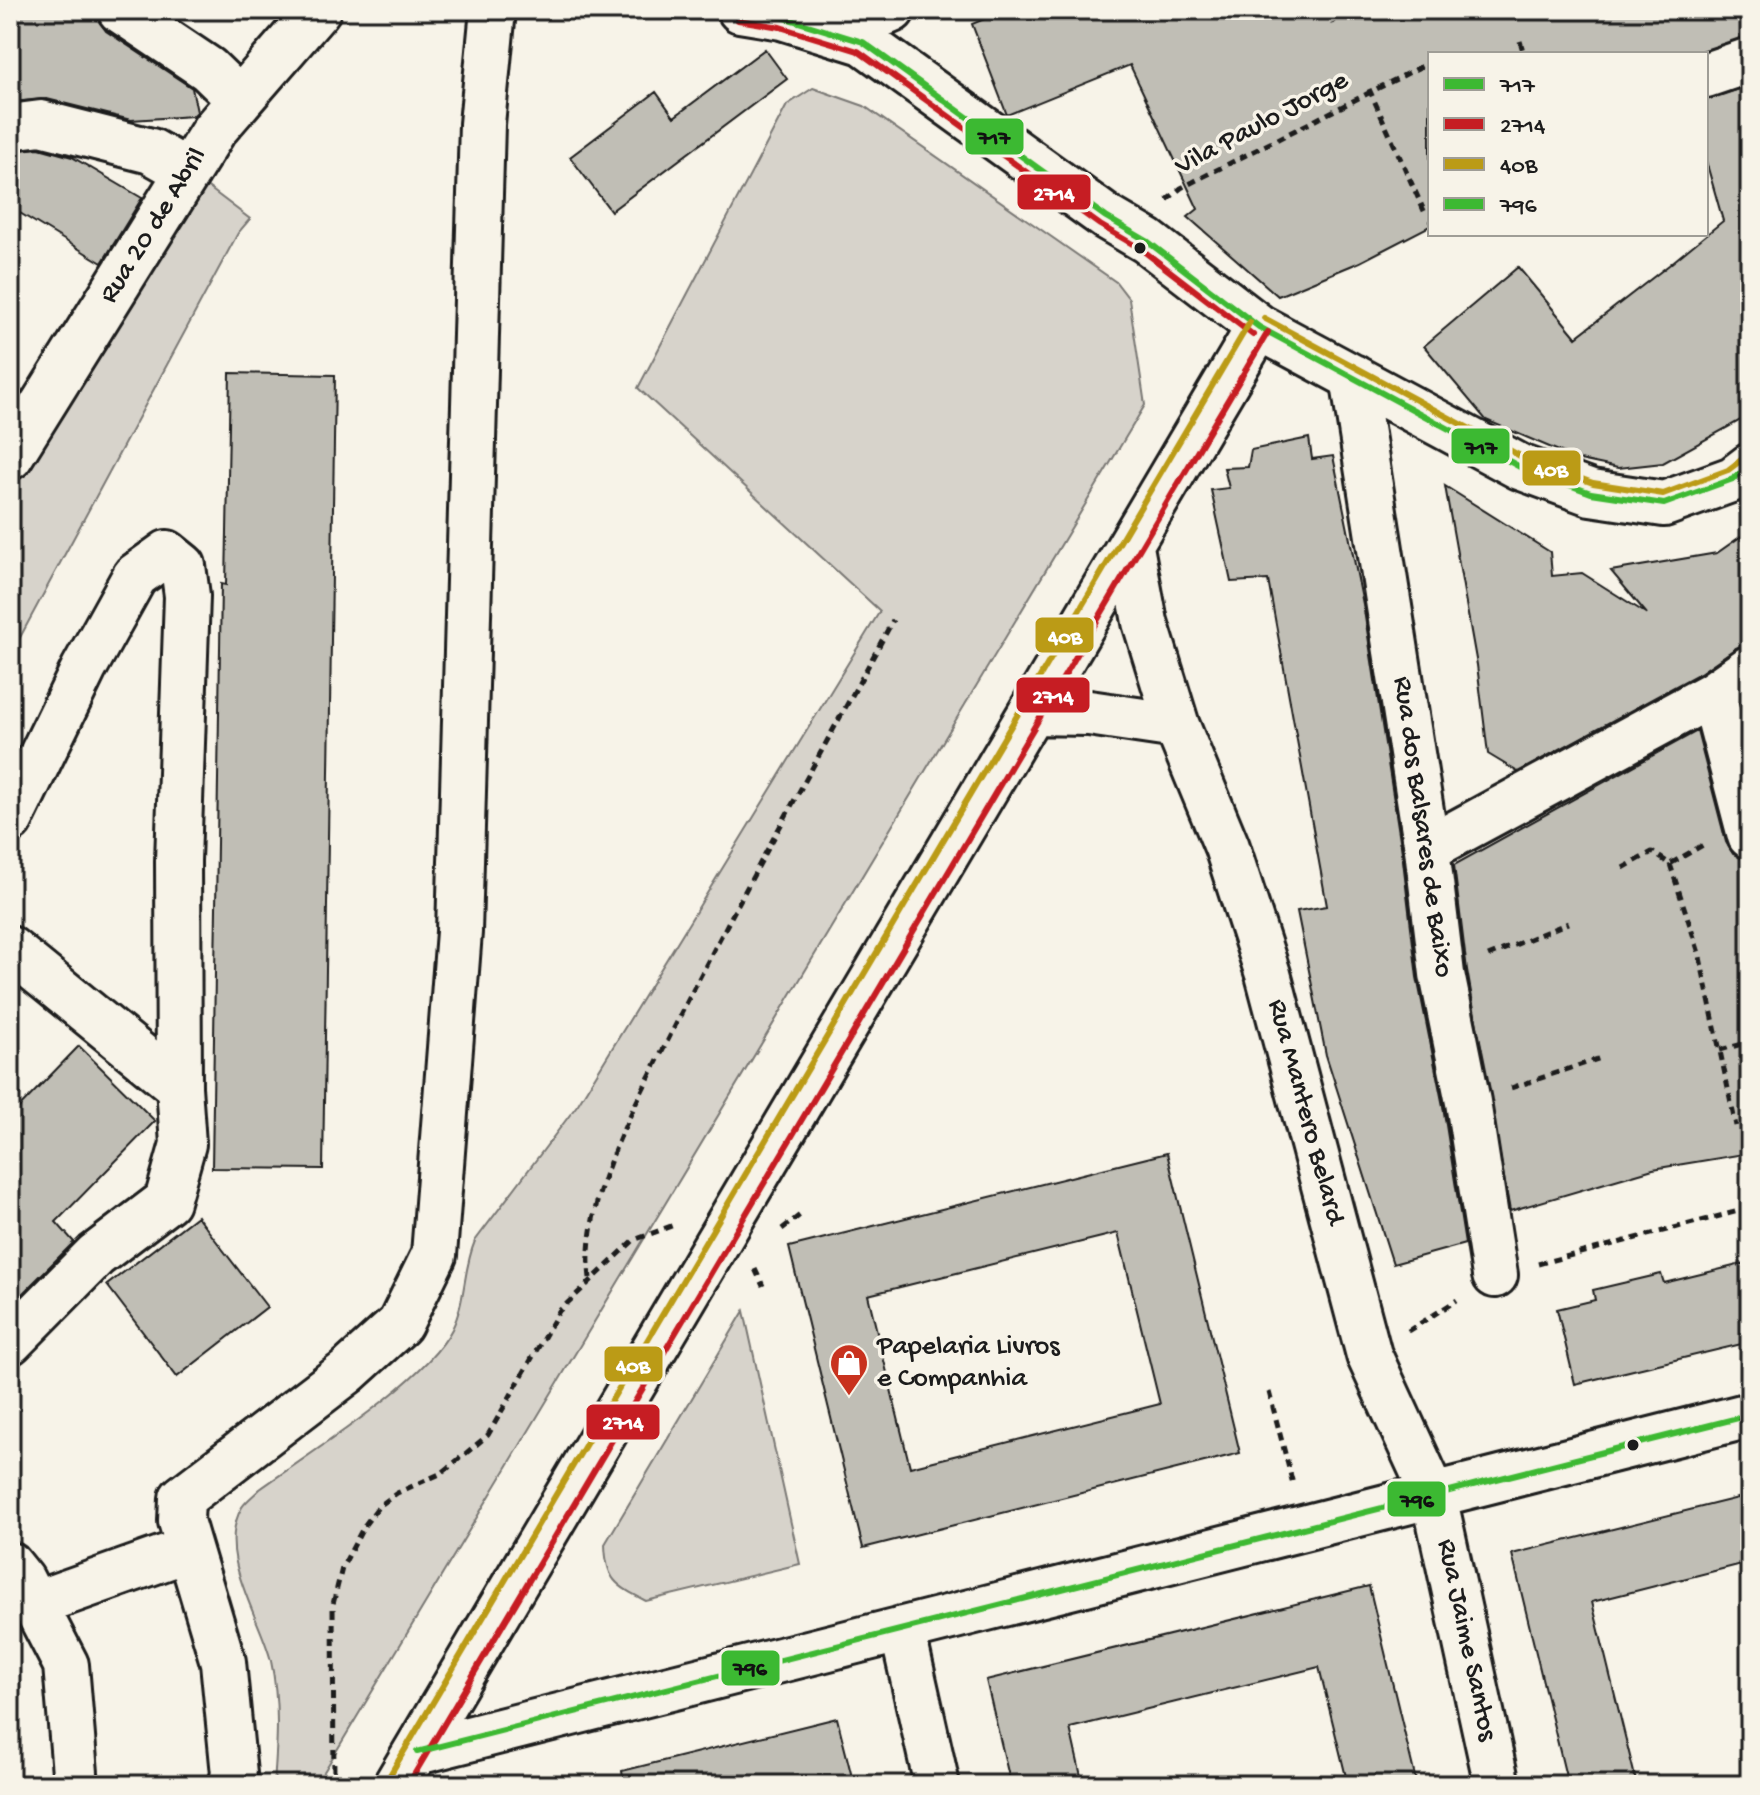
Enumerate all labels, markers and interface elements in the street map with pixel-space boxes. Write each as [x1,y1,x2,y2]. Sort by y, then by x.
legend [1428,52,1708,236]
street label: Vila Paulo Jorge [1169,64,1355,184]
text: 717 [1499,73,1535,102]
text: 2714 [1500,113,1546,142]
line badge: 717 [964,117,1025,156]
text: 717 [977,127,1011,153]
street label: Rua 20 de Abril [93,142,215,310]
text: 40B [1500,153,1538,182]
line badge: 2714 [1016,173,1092,211]
text: 2714 [1033,183,1075,209]
text: 796 [1499,193,1538,222]
unlabelled marker [1132,240,1148,256]
line badge: 717 [1450,427,1511,465]
text: 717 [1464,437,1498,463]
line badge: 40B [1521,449,1582,487]
text: 40B [1533,459,1570,485]
line badge: 40B [1034,616,1095,654]
text: 40B [1047,626,1084,652]
street label: Rua dos Balsares de Baixo [1385,674,1459,980]
line badge: 2714 [1015,676,1091,714]
text: 2714 [1032,686,1074,712]
street label: Rua Mantero Belard [1259,996,1352,1231]
place label: Papelaria Livros e Companhia [876,1331,1060,1396]
shop icon: Papelaria Livros e Companhia [828,1342,870,1397]
line badge: 40B [603,1345,664,1383]
text: 40B [615,1355,652,1381]
line badge: 2714 [585,1403,661,1441]
text: 2714 [602,1412,644,1438]
unlabelled marker [1625,1437,1641,1453]
line badge: 796 [1386,1480,1447,1518]
text: 796 [1399,1490,1435,1516]
street label: Rua Jaime Santos [1428,1536,1504,1745]
line badge: 796 [720,1649,781,1687]
text: 796 [732,1658,768,1684]

